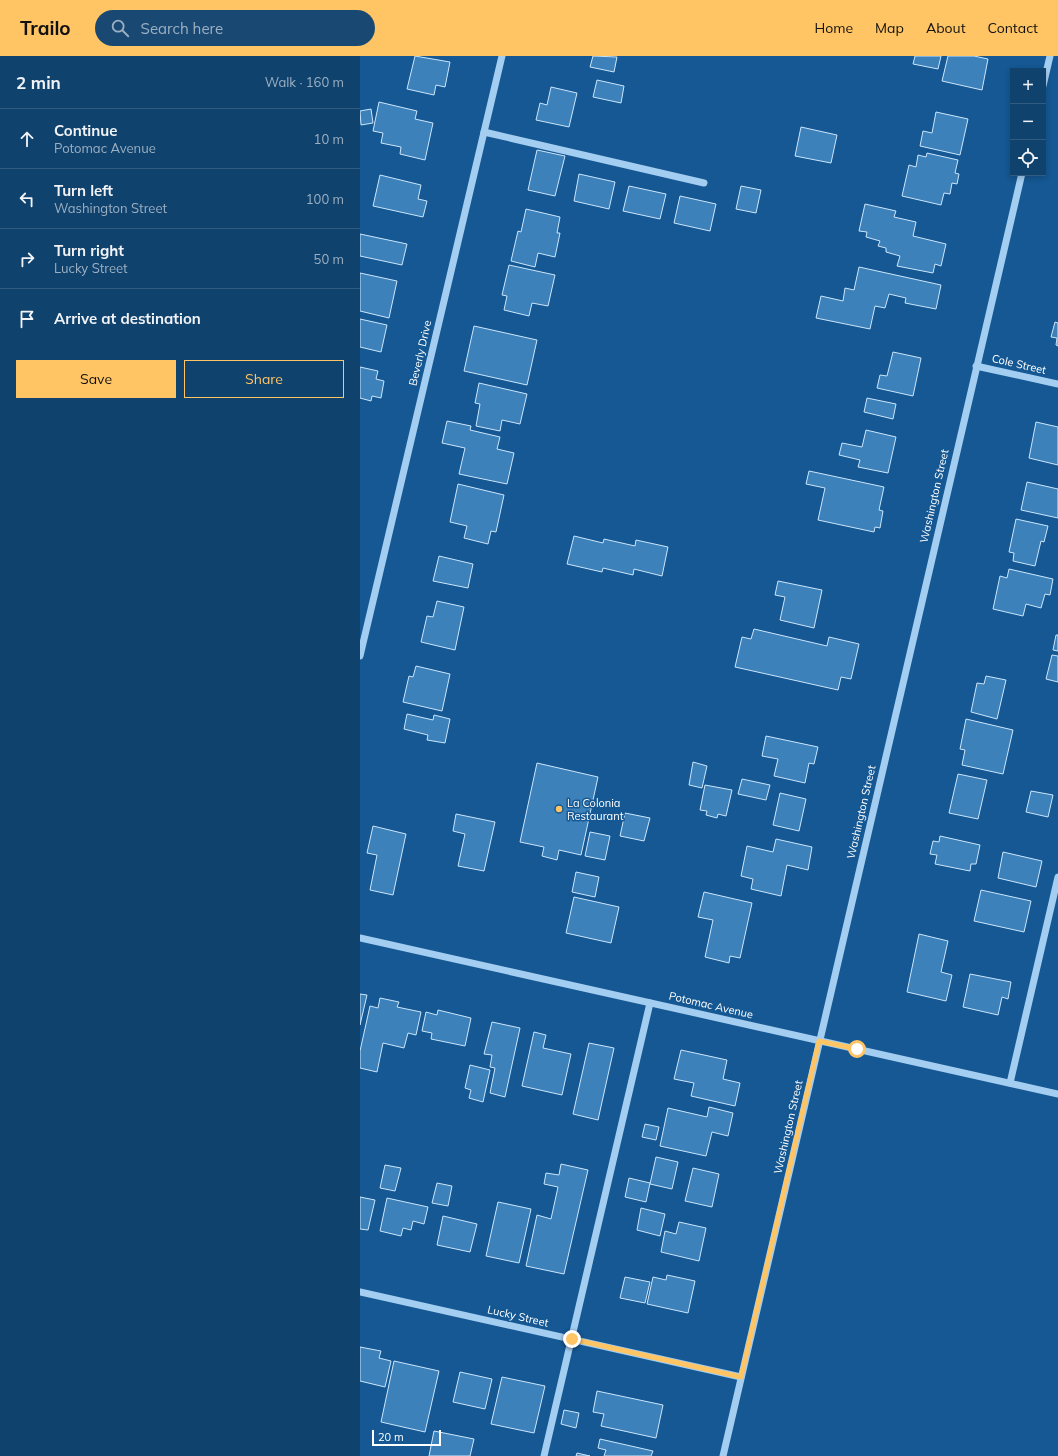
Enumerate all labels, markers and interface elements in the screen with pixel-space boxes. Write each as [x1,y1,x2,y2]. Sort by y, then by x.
search box [95,10,375,46]
text: Trailo [20,16,71,40]
icon: search [109,17,131,39]
text: Search here [141,19,223,38]
text: Home [814,19,853,37]
text: Map [875,19,904,37]
text: About [926,19,966,37]
text: Contact [988,19,1038,37]
map controls [1010,68,1046,176]
button: + [1010,68,1046,104]
text: 2 min [16,72,61,93]
text: Walk · 160 m [265,74,344,90]
button: − [1010,104,1046,140]
text: Continue [54,121,117,140]
icon: ahead [16,128,38,150]
text: 10 m [314,131,344,147]
text: Potomac Avenue [54,140,156,156]
button: locate [1010,140,1046,176]
text: Turn left [54,181,113,200]
icon: left [16,188,38,210]
text: 100 m [306,191,344,207]
text: Washington Street [54,200,167,216]
text: Turn right [54,241,124,260]
icon: right [16,248,38,270]
text: 50 m [314,251,344,267]
text: Lucky Street [54,260,128,276]
icon: arrive [16,308,38,330]
text: Arrive at destination [54,309,201,328]
street label: Beverly Drive [406,319,434,387]
street label: Cole Street [990,351,1048,377]
button: Save [16,360,176,398]
button: Share [184,360,344,398]
street label: Washington Street [916,448,952,544]
street label: Washington Street [843,764,879,860]
place label: La Colonia Restaurant [567,796,624,823]
marker: La Colonia Restaurant [554,804,564,814]
street label: Potomac Avenue [667,988,755,1022]
route start [848,1040,866,1058]
street label: Washington Street [770,1079,806,1175]
street label: Lucky Street [486,1302,550,1330]
route end [563,1330,581,1348]
scale bar [372,1428,441,1447]
text: 20 m [378,1430,404,1444]

